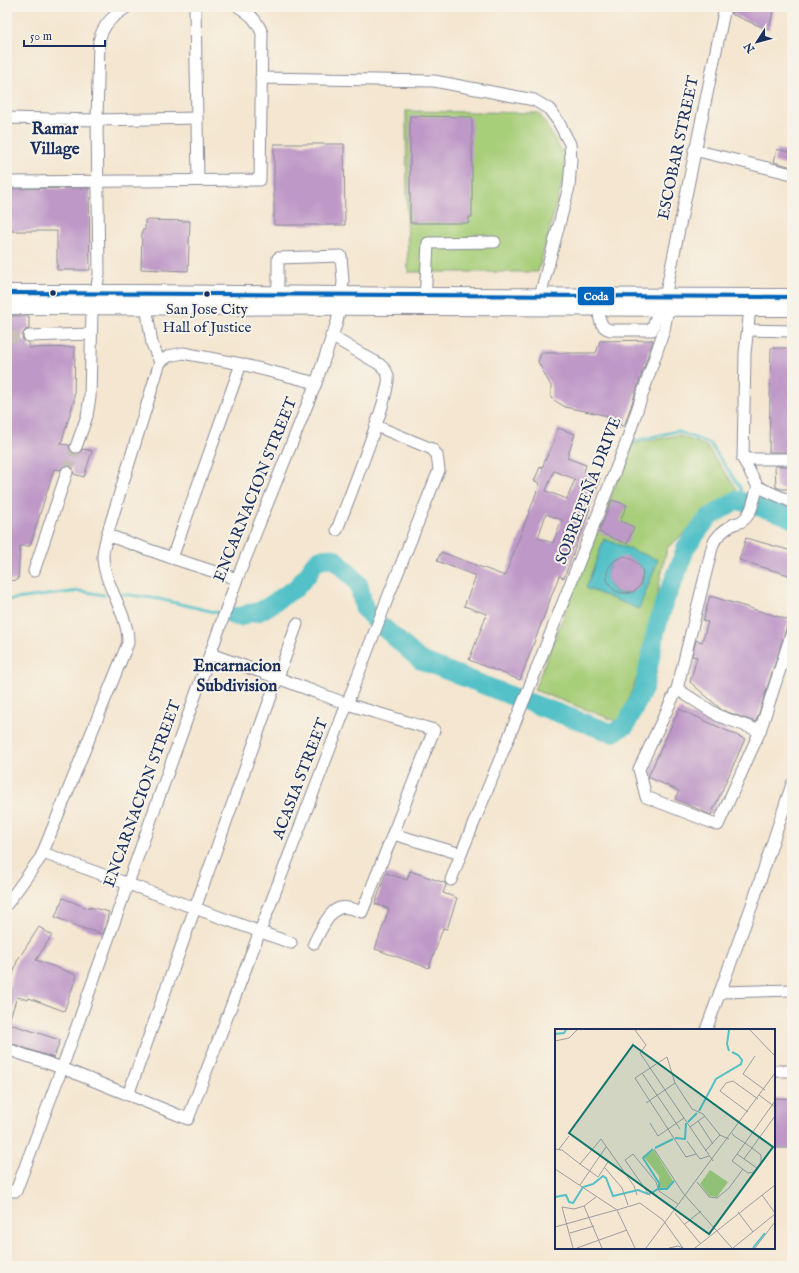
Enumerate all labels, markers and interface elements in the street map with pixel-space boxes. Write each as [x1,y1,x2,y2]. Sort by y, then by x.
scale bar [24,22,105,48]
north arrow [737,22,777,62]
text: 50 m [30,29,52,44]
text: N [741,39,759,56]
street label: ESCOBAR STREET [654,74,704,222]
district label: Ramar Village [29,119,80,160]
line badge: Coda [577,286,615,306]
unlabelled marker [48,288,58,298]
marker: San Jose City Hall of Justice [202,289,212,299]
text: Coda [584,290,608,304]
place label: San Jose City Hall of Justice [163,300,252,337]
street label: ENCARNACION STREET [210,394,302,585]
street label: SOBREPEÑA DRIVE [550,414,626,567]
district label: Encarnacion Subdivision [193,656,281,697]
street label: ENCARNACION STREET [100,697,186,890]
street label: ACASIA STREET [268,715,333,843]
inset map [555,1029,775,1249]

